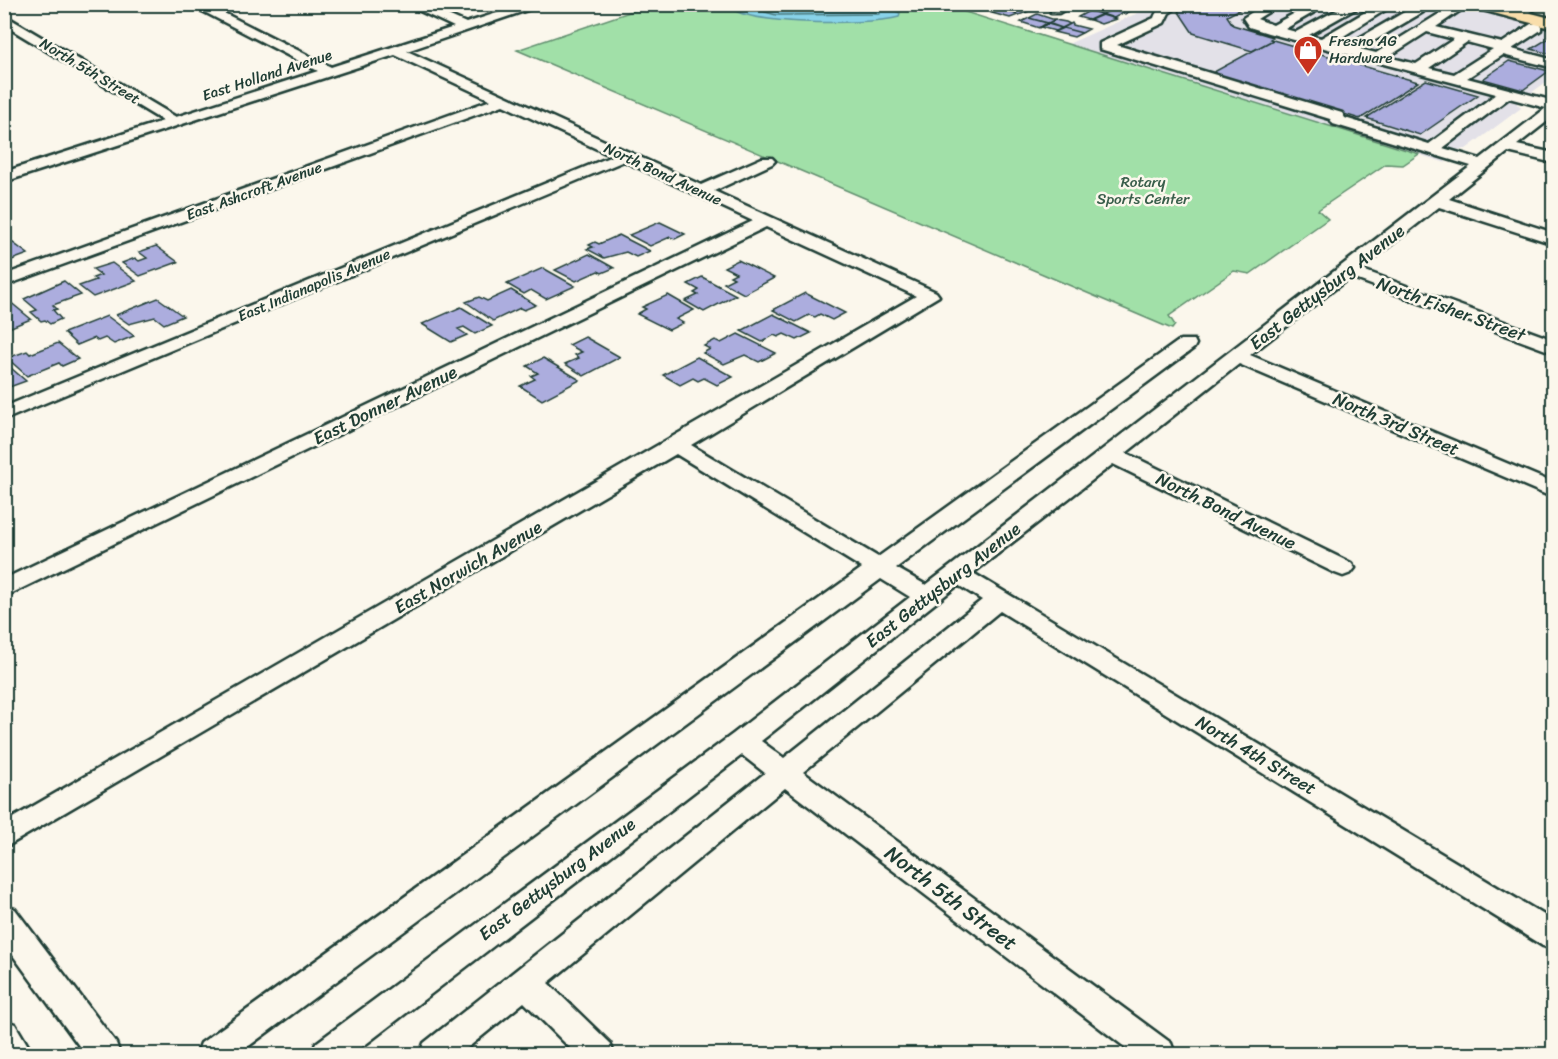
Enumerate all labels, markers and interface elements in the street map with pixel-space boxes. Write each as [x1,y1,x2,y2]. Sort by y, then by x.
place label: Fresno AG Hardware [1329,28,1397,71]
street label: North 5th Street [35,31,146,112]
shop icon: Fresno AG Hardware [1292,34,1324,76]
street label: East Holland Avenue [199,42,335,108]
street label: North Bond Avenue [600,135,727,213]
street label: East Ashcroft Avenue [182,154,326,228]
park label: Rotary Sports Center [1097,169,1190,212]
street label: East Gettysburg Avenue [1242,216,1412,358]
street label: East Indianapolis Avenue [234,241,395,329]
street label: North Fisher Street [1372,267,1531,351]
street label: East Donner Avenue [307,356,463,454]
street label: North 3rd Street [1328,383,1464,465]
street label: North Bond Avenue [1150,463,1302,559]
street label: East Norwich Avenue [388,511,549,623]
street label: East Gettysburg Avenue [858,514,1028,656]
street label: North 4th Street [1189,706,1323,804]
street label: East Gettysburg Avenue [471,809,643,949]
street label: North 5th Street [876,835,1026,961]

